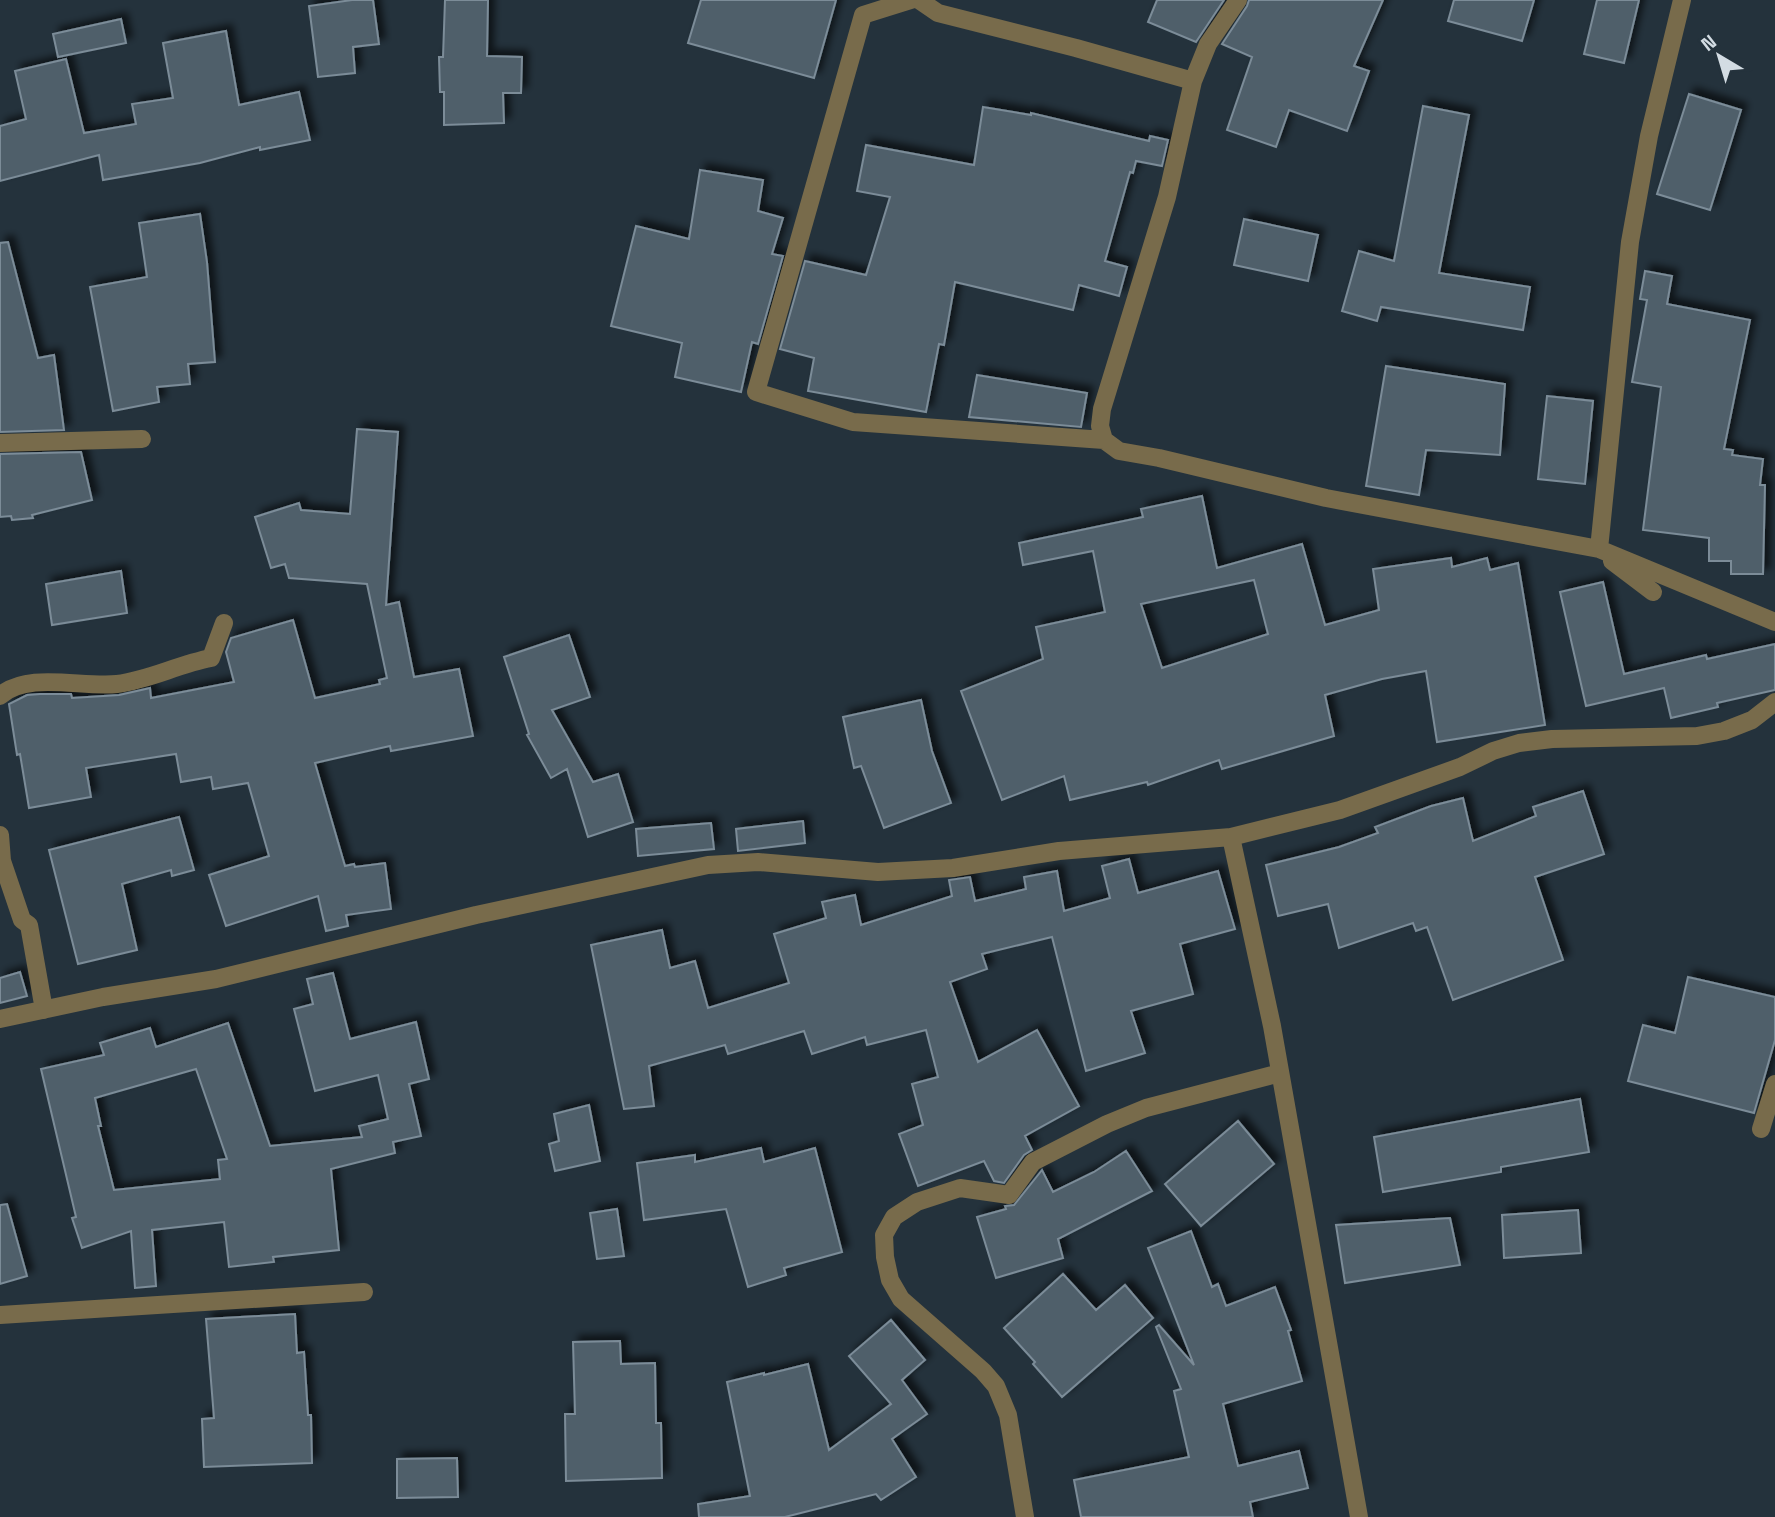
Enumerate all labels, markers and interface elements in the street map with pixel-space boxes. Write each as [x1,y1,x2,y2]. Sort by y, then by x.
north arrow [1684,21,1754,91]
text: N [1696,29,1722,57]

